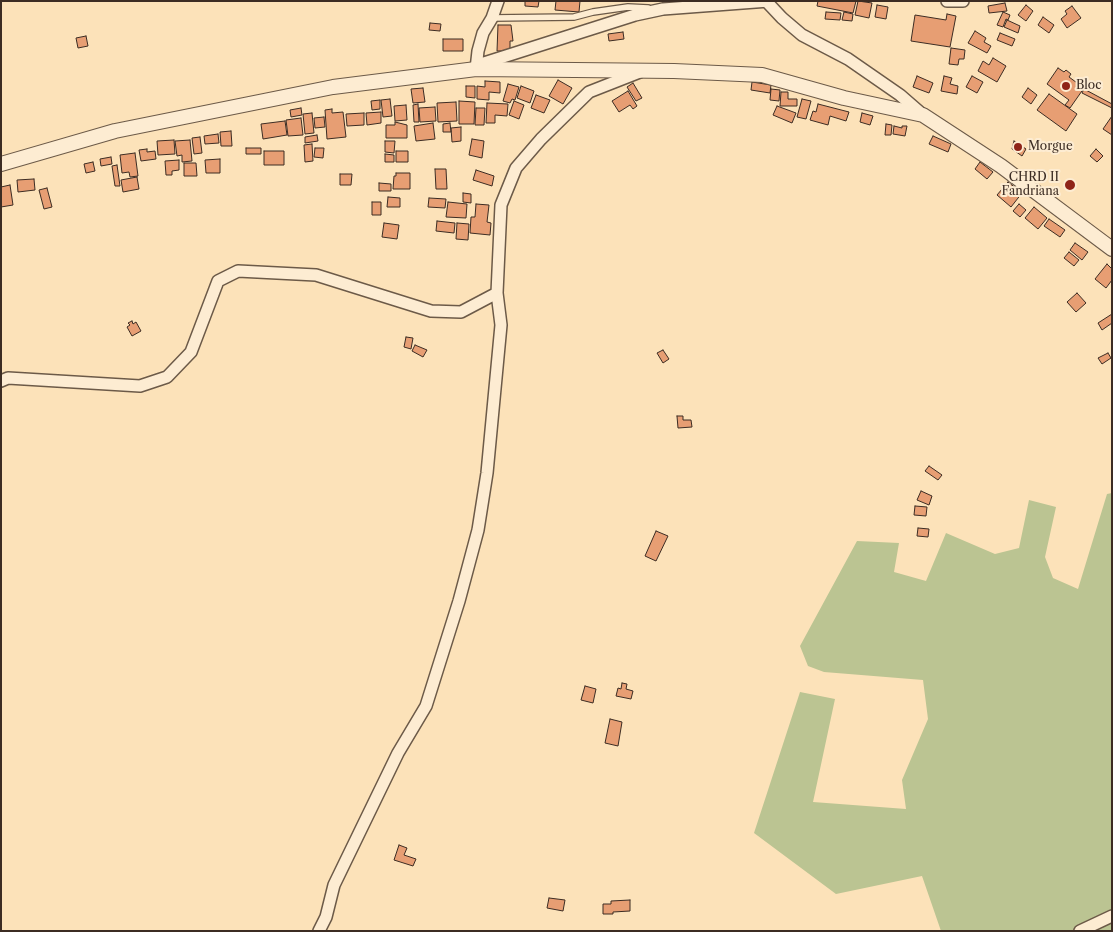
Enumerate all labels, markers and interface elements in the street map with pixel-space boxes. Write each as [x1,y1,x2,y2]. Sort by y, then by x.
place label: Bloc [1076,79,1102,93]
marker: Bloc [1060,80,1072,92]
place label: Morgue [1028,140,1073,154]
marker: Morgue [1012,141,1024,153]
place label: CHRD II Fandriana [1002,171,1059,199]
marker: CHRD II Fandriana [1063,178,1077,192]

